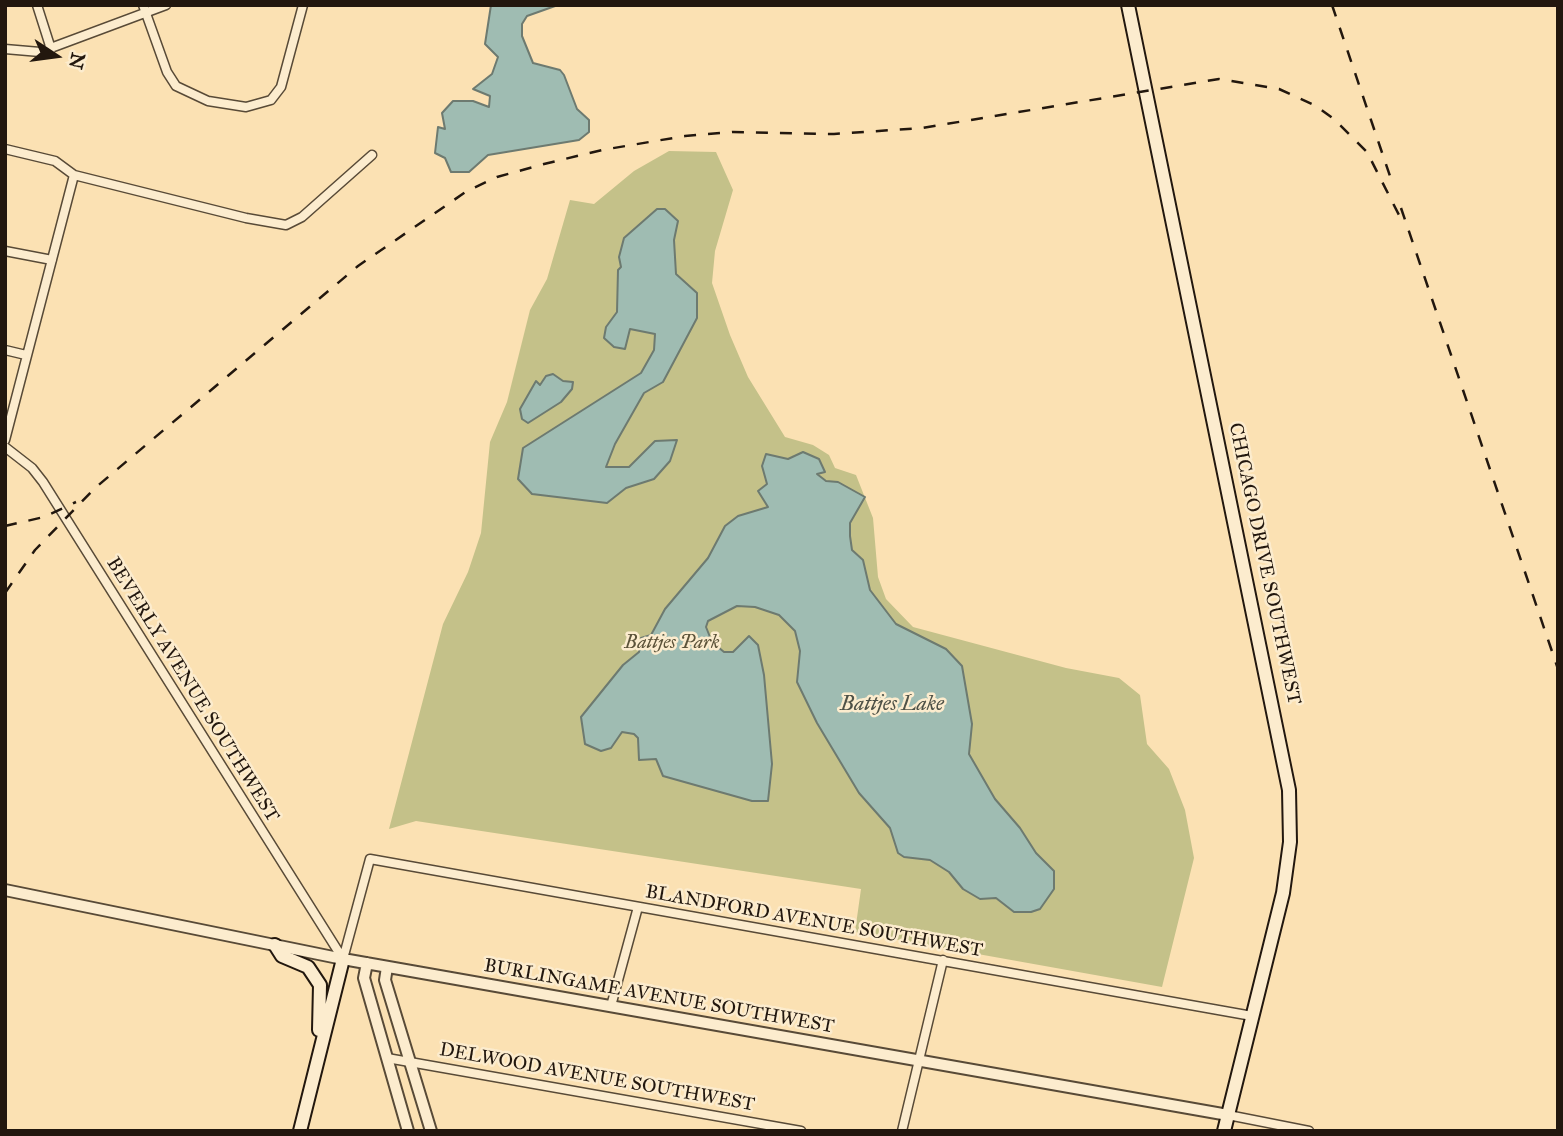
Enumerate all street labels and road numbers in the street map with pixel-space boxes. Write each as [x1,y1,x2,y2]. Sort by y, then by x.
street label: CHICAGO DRIVE SOUTHWEST [1223,421,1305,707]
street label: BEVERLY AVENUE SOUTHWEST [101,553,283,827]
street label: BLANDFORD AVENUE SOUTHWEST [644,881,984,963]
street label: BURLINGAME AVENUE SOUTHWEST [482,955,836,1039]
street label: DELWOOD AVENUE SOUTHWEST [438,1039,756,1117]

